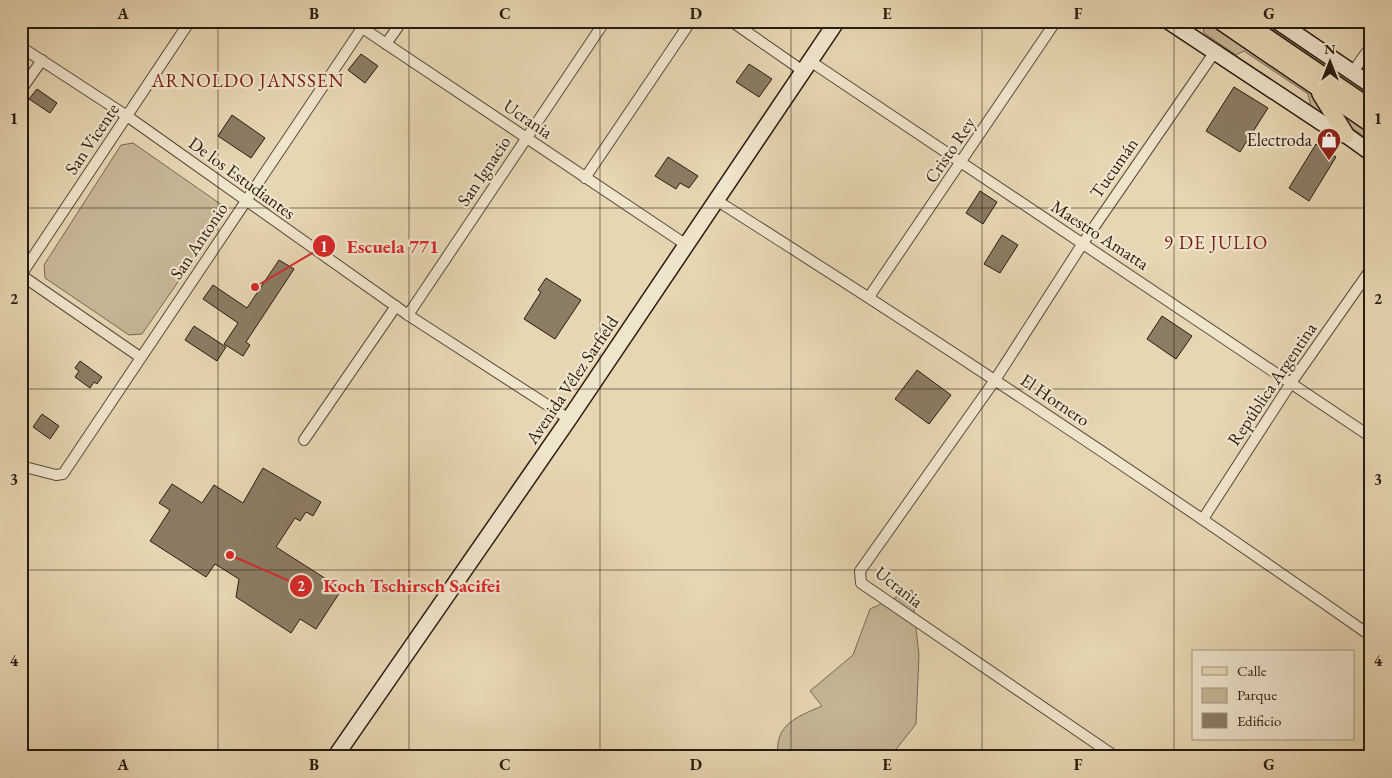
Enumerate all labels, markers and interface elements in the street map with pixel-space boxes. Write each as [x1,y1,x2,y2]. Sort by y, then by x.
text: A [116,3,129,24]
text: B [309,3,319,24]
text: C [499,3,511,24]
text: D [690,3,702,24]
text: E [882,3,892,24]
text: F [1074,3,1083,24]
text: G [1263,3,1275,24]
north arrow [1304,38,1354,88]
text: N [1324,40,1336,58]
district label: ARNOLDO JANSSEN [150,68,345,93]
street label: Ucrania [499,94,558,144]
street label: San Vicente [59,99,124,179]
text: 1 [10,108,18,129]
text: 1 [1374,108,1382,129]
street label: Cristo Rey [919,112,980,187]
shop icon: Electroda [1316,127,1342,161]
place label: Electroda [1246,128,1313,151]
street label: De los Estudiantes [184,131,300,224]
street label: San Ignacio [452,131,516,210]
street label: Tucumán [1084,132,1143,203]
street label: Maestro Amatta [1047,194,1154,275]
street label: San Antonio [164,198,233,284]
callout: Escuela 771 [312,229,449,263]
district label: 9 DE JULIO [1164,230,1268,255]
text: Escuela 771 [347,234,439,259]
text: 1 [320,237,328,256]
text: 2 [10,288,19,309]
text: 2 [1374,288,1383,309]
street label: Avenida Vélez Sarfield [520,310,624,449]
street label: República Argentina [1222,317,1322,450]
street label: El Hornero [1016,368,1095,431]
text: 3 [10,469,18,490]
text: 3 [1374,469,1382,490]
street label: Ucrania [871,561,929,613]
callout: Koch Tschirsch Sacifei [288,569,511,603]
text: Koch Tschirsch Sacifei [323,573,501,598]
text: 2 [297,576,305,595]
text: 4 [10,650,19,671]
legend [1192,650,1354,740]
text: 4 [1374,650,1383,671]
text: Calle [1237,661,1267,680]
text: Parque [1237,685,1277,704]
text: Edificio [1237,711,1281,730]
text: A [116,754,129,775]
text: B [309,754,319,775]
text: C [499,754,511,775]
text: D [690,754,702,775]
text: E [882,754,892,775]
text: F [1074,754,1083,775]
text: G [1263,754,1275,775]

